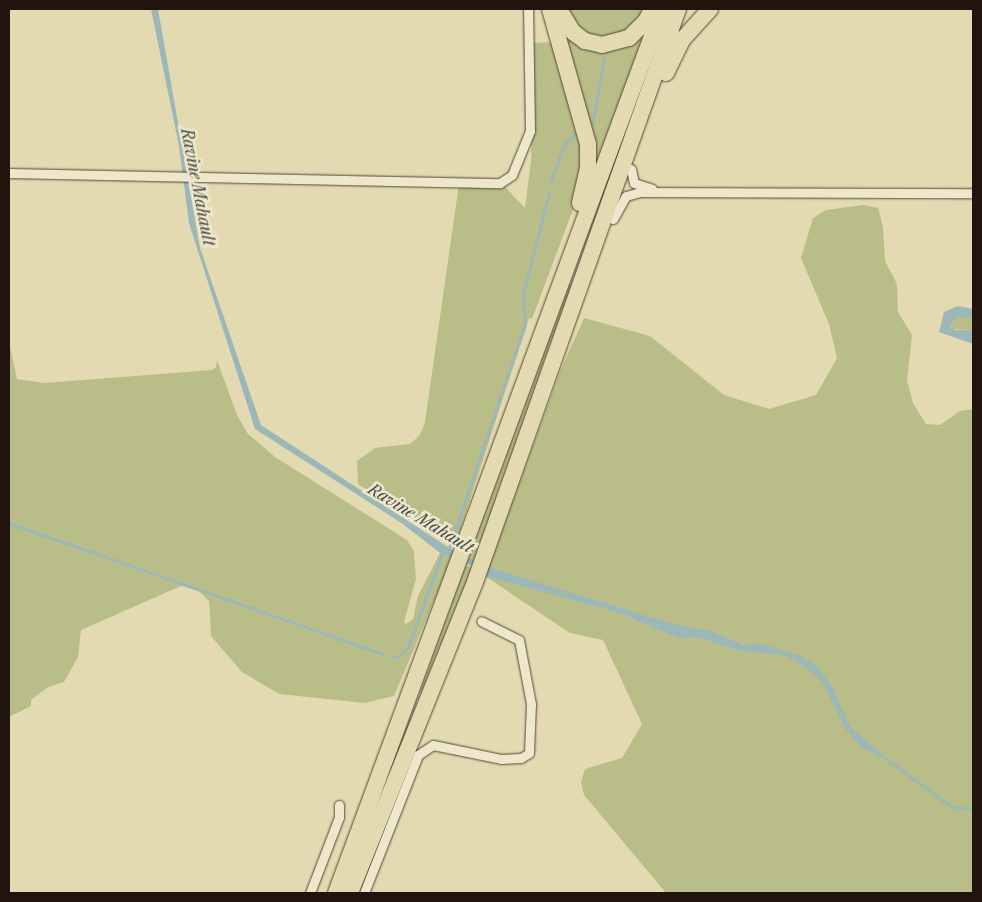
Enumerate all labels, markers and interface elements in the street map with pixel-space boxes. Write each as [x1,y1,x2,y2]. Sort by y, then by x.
water label: Ravine Mahault [177,127,219,247]
water label: Ravine Mahault [365,479,477,557]

